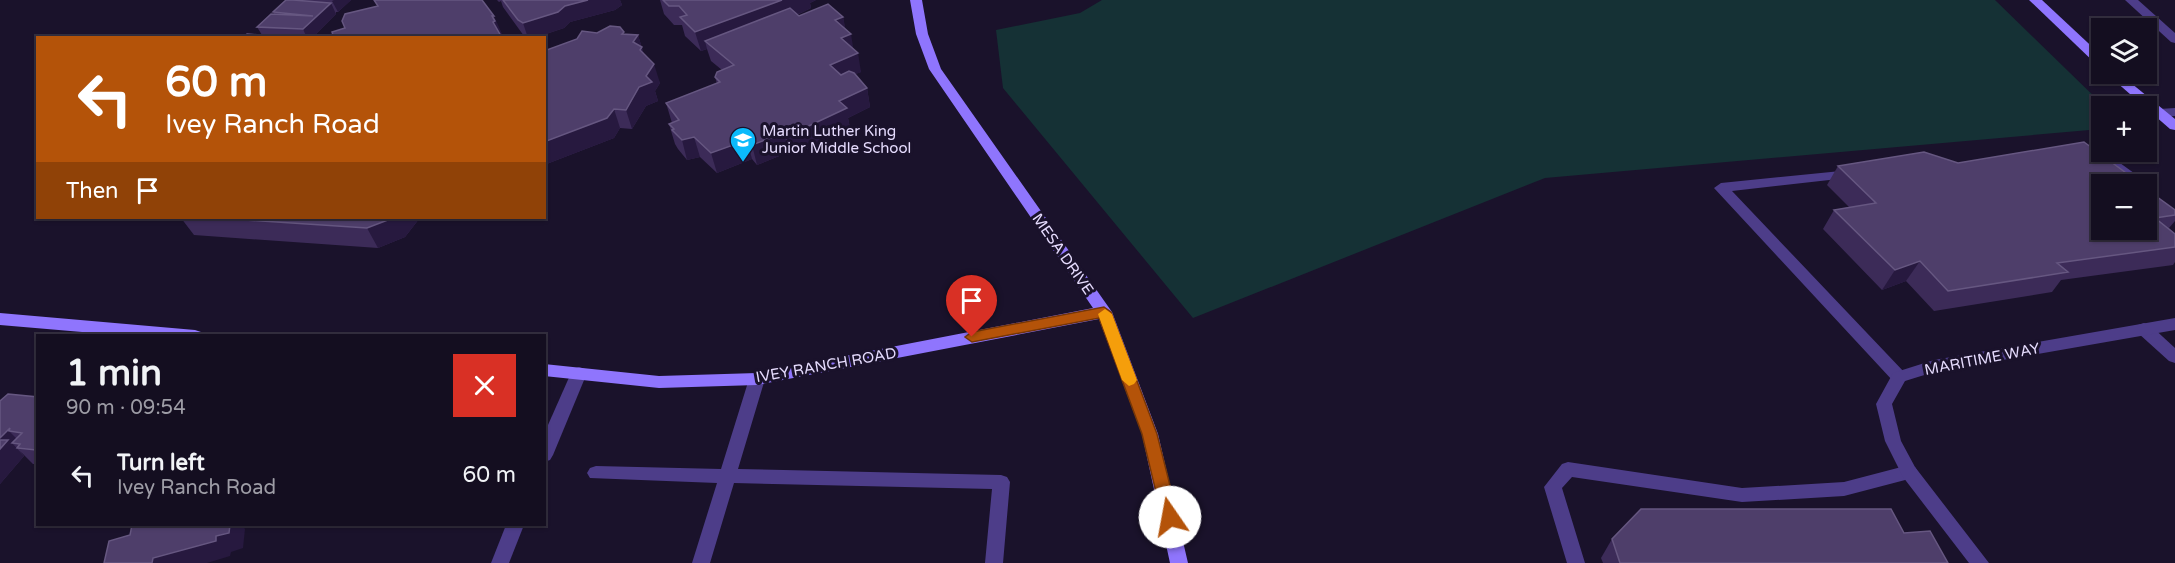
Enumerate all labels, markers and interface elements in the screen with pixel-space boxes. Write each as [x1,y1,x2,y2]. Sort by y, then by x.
map controls [2091,18,2157,240]
button: layers [2091,18,2157,84]
text: 60 m [165,57,267,108]
icon: left [66,60,144,138]
button: + [2091,96,2157,162]
text: Ivey Ranch Road [165,108,380,141]
place label: Martin Luther King Junior Middle School [762,122,911,157]
school or university icon: Martin Luther King Junior Middle School [728,125,758,163]
icon: arrive [131,174,164,207]
button: − [2091,174,2157,240]
text: Then [66,178,119,204]
street label: MESA DRIVE [1028,210,1098,298]
pin [946,275,997,337]
icon: arrive [955,284,988,317]
street label: MARITIME WAY [1923,339,2042,379]
street label: IVEY RANCH ROAD [754,344,898,386]
text: 1 min [66,352,162,395]
button: close [453,354,516,417]
text: 90 m · 09:54 [66,396,186,420]
text: Turn left [117,450,205,476]
icon: left [66,459,99,492]
text: 60 m [462,462,516,488]
text: Ivey Ranch Road [117,476,276,500]
position arrow [1138,485,1202,549]

